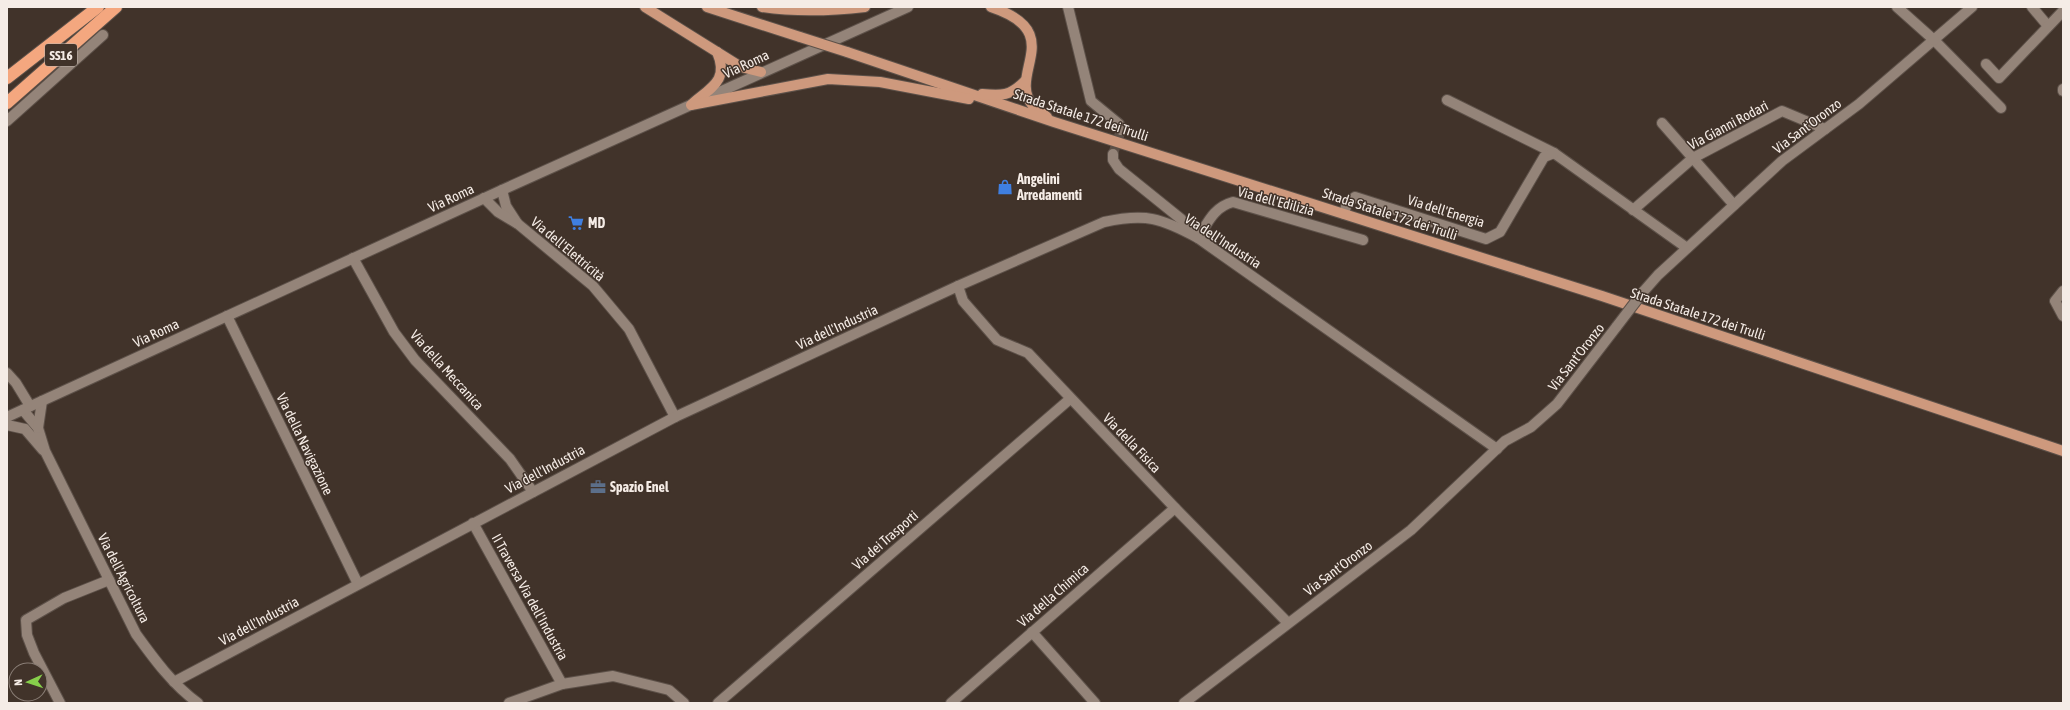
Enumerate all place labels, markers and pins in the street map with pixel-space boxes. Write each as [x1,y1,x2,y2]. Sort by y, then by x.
place label: Angelini Arredamenti [1016,171,1082,203]
shop icon: Angelini Arredamenti [996,178,1014,196]
supermarket icon: MD [567,214,585,232]
place label: MD [588,215,605,231]
office icon: Spazio Enel [589,478,607,496]
place label: Spazio Enel [610,479,669,495]

